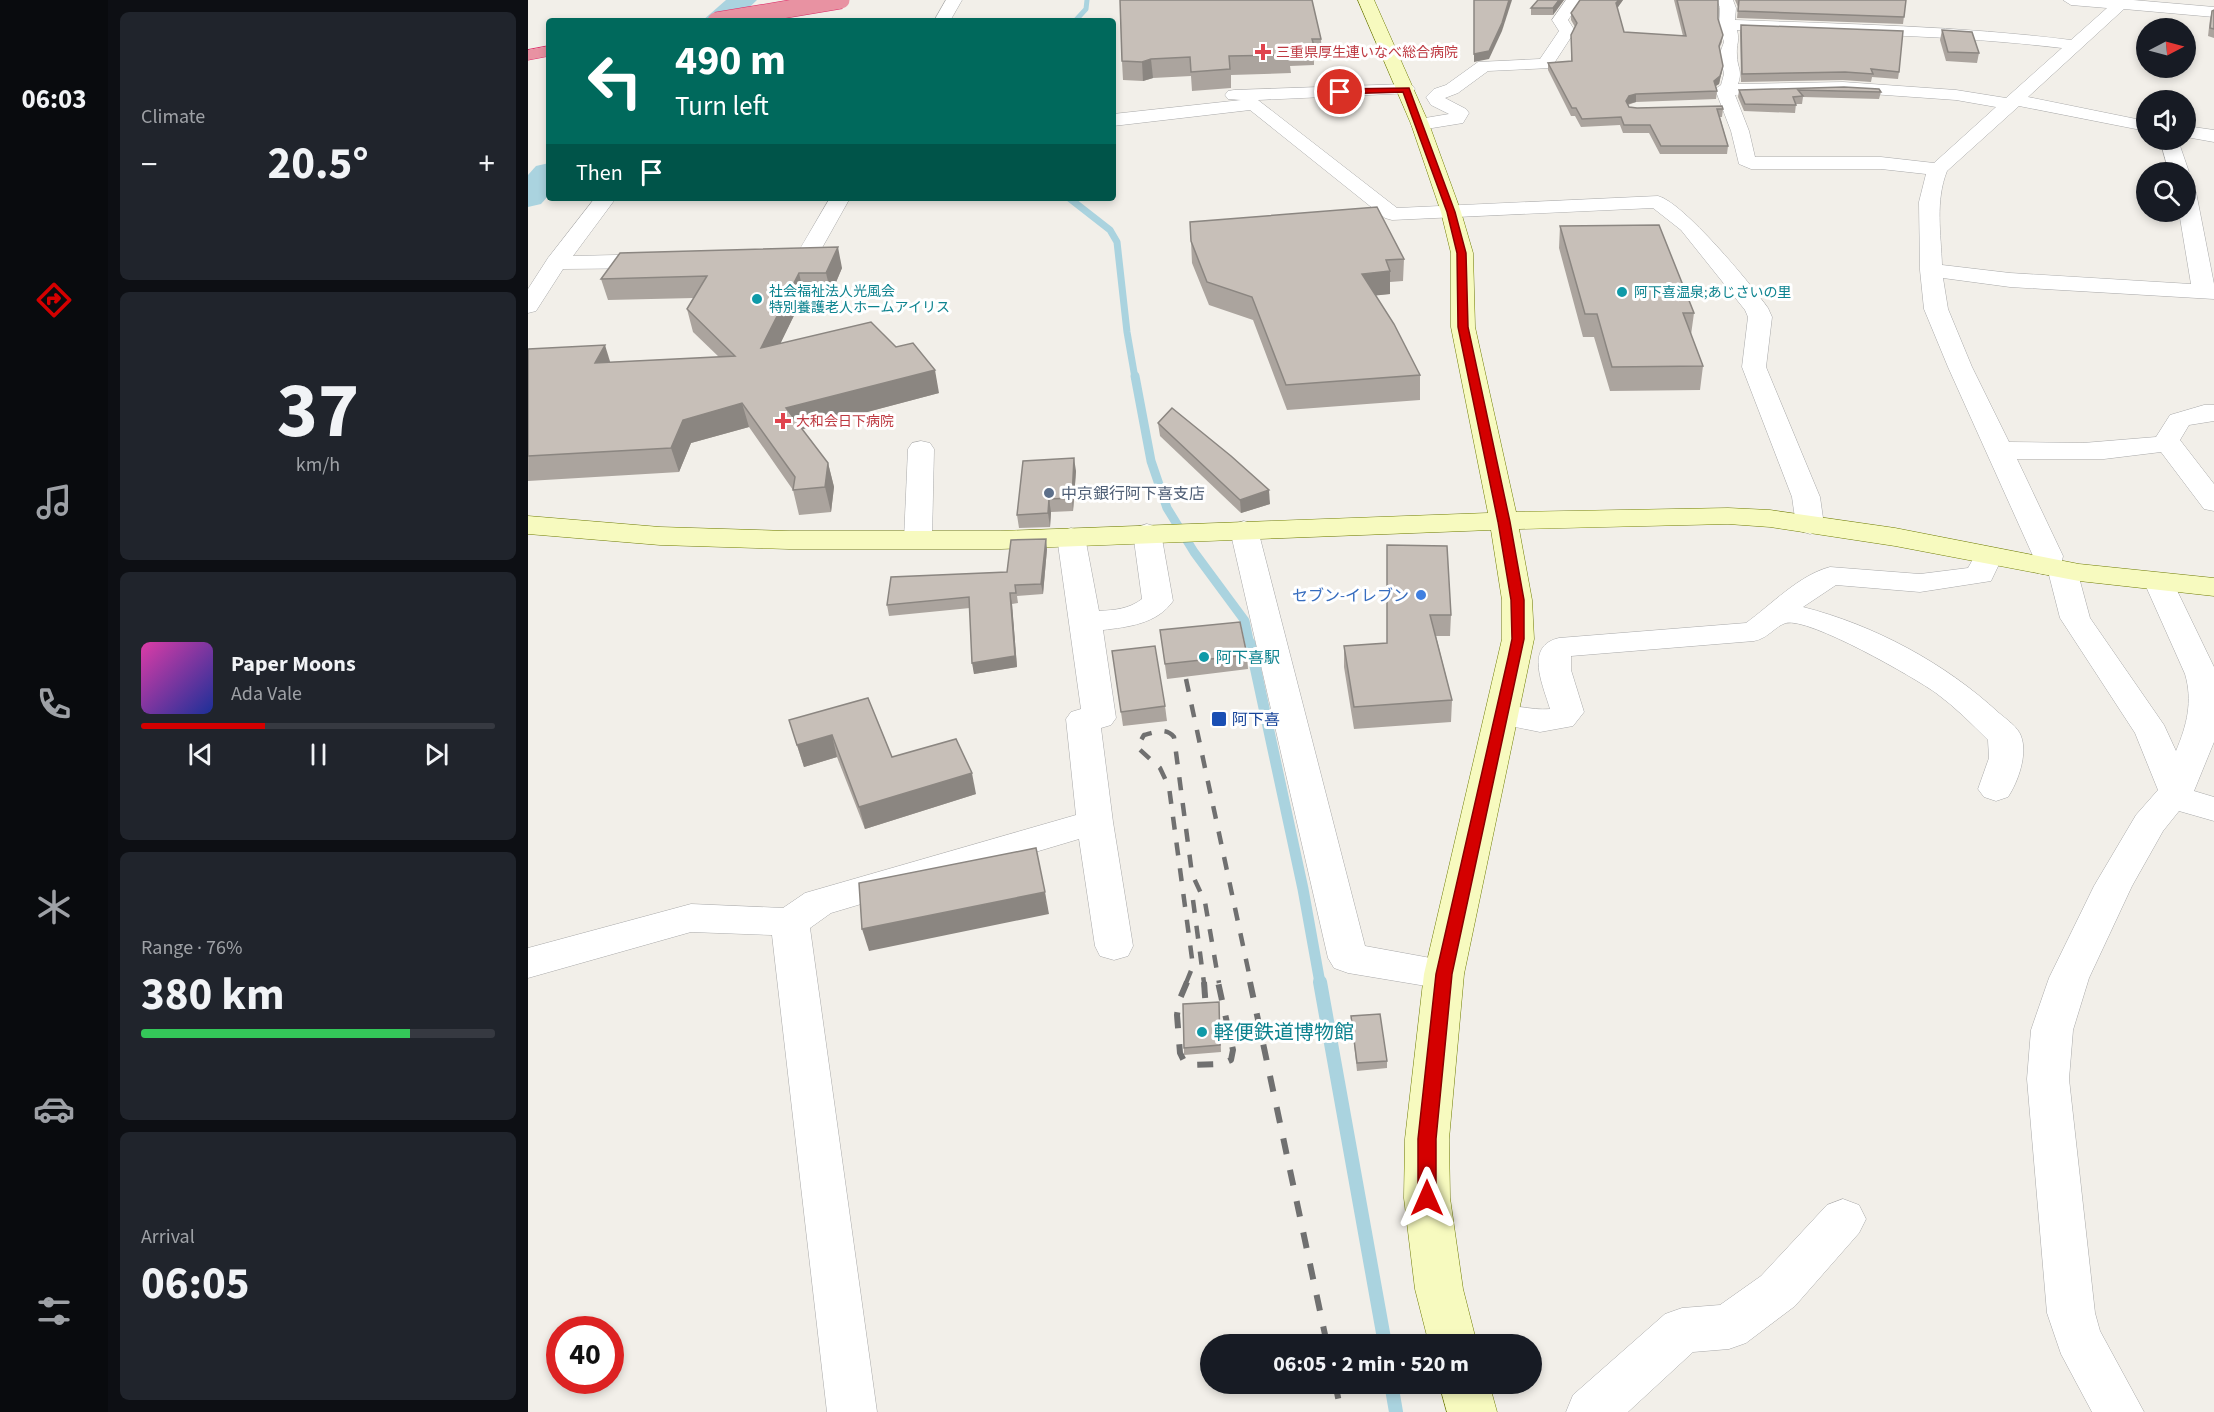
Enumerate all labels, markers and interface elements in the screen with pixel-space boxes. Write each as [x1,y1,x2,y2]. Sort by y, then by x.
north arrow [2136,18,2196,78]
map controls [2136,18,2196,222]
text: 490 m [675,31,786,91]
icon: left [576,42,654,120]
marker: 三重県厚生連いなべ総合病院 [1254,43,1272,61]
place label: 三重県厚生連いなべ総合病院 [1276,43,1458,63]
pin [1314,66,1365,117]
icon: arrive [1323,75,1356,108]
text: 06:03 [21,80,87,119]
text: Turn left [675,87,769,126]
button: sound [2136,90,2196,150]
text: Climate [141,103,205,131]
text: 20.5° [267,132,369,196]
text: − [141,141,157,188]
text: + [479,141,495,188]
icon: arrive [635,156,668,189]
text: Then [576,157,623,189]
button: search [2136,162,2196,222]
icon: directions [33,279,75,321]
place label: 社会福祉法人光風会 特別養護老人ホームアイリス [769,282,950,318]
place label: 阿下喜温泉;あじさいの里 [1634,283,1792,303]
marker: 阿下喜温泉;あじさいの里 [1615,285,1629,299]
marker: 社会福祉法人光風会 特別養護老人ホームアイリス [750,292,764,306]
text: 37 [277,356,359,467]
marker: 大和会日下病院 [774,412,792,430]
place label: 大和会日下病院 [796,412,894,432]
text: km/h [296,451,340,479]
icon: music [33,481,75,523]
place label: 中京銀行阿下喜支店 [1061,483,1205,505]
marker: 中京銀行阿下喜支店 [1042,486,1056,500]
place label: セブン-イレブン [1292,585,1409,607]
marker: セブン-イレブン [1414,588,1428,602]
place label: 阿下喜駅 [1216,647,1280,669]
text: Paper Moons [231,648,356,680]
marker: 阿下喜駅 [1197,650,1211,664]
text: Ada Vale [231,680,302,708]
icon: phone [33,683,75,725]
place label: 阿下喜 [1232,709,1280,731]
marker: 阿下喜 [1210,710,1228,728]
icon: previous [184,738,217,771]
icon: pause [302,738,335,771]
icon: next [420,738,453,771]
icon: climate [33,886,75,928]
text: Range · 76% [141,934,242,962]
text: 380 km [141,963,285,1027]
place label: 軽便鉄道博物館 [1214,1019,1354,1047]
marker: 軽便鉄道博物館 [1195,1025,1209,1039]
icon: car [33,1088,75,1130]
position arrow [1395,1166,1459,1230]
text: Arrival [141,1223,195,1251]
text: 06:05 [141,1252,250,1316]
icon: filters [33,1290,75,1332]
speed limit sign: 40 [546,1316,624,1394]
text: 06:05 · 2 min · 520 m [1273,1348,1469,1380]

